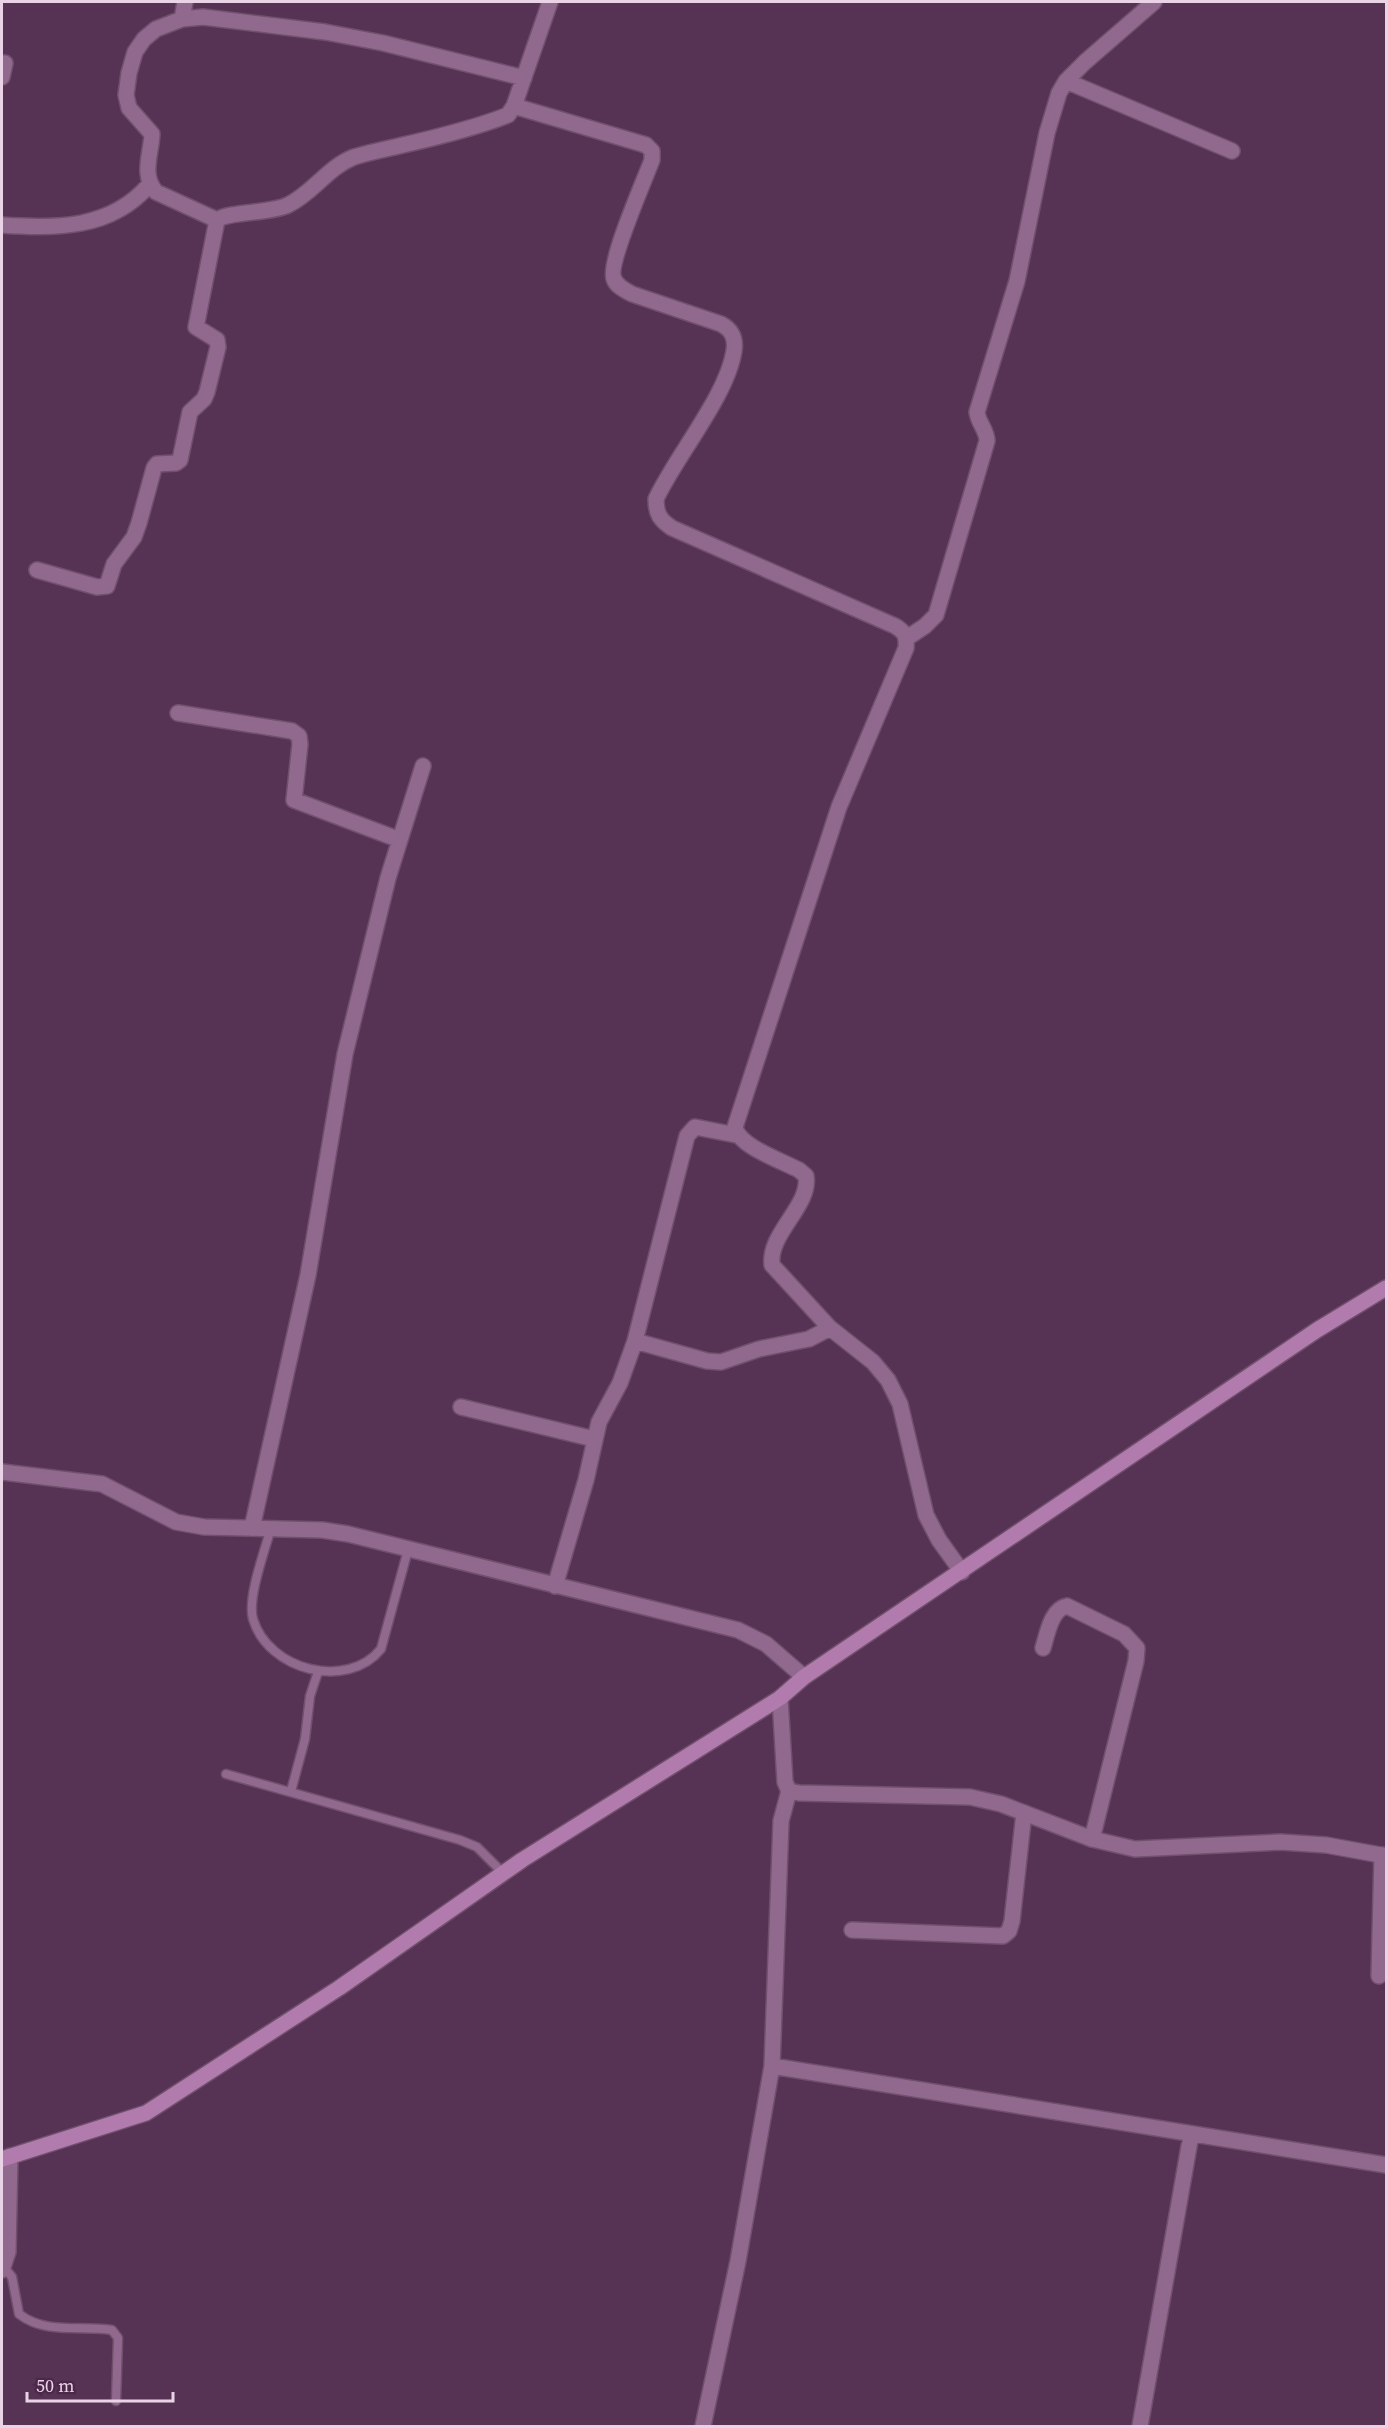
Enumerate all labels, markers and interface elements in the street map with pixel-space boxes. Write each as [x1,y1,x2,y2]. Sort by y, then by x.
scale bar [27,2365,172,2403]
text: 50 m [36,2373,74,2398]

